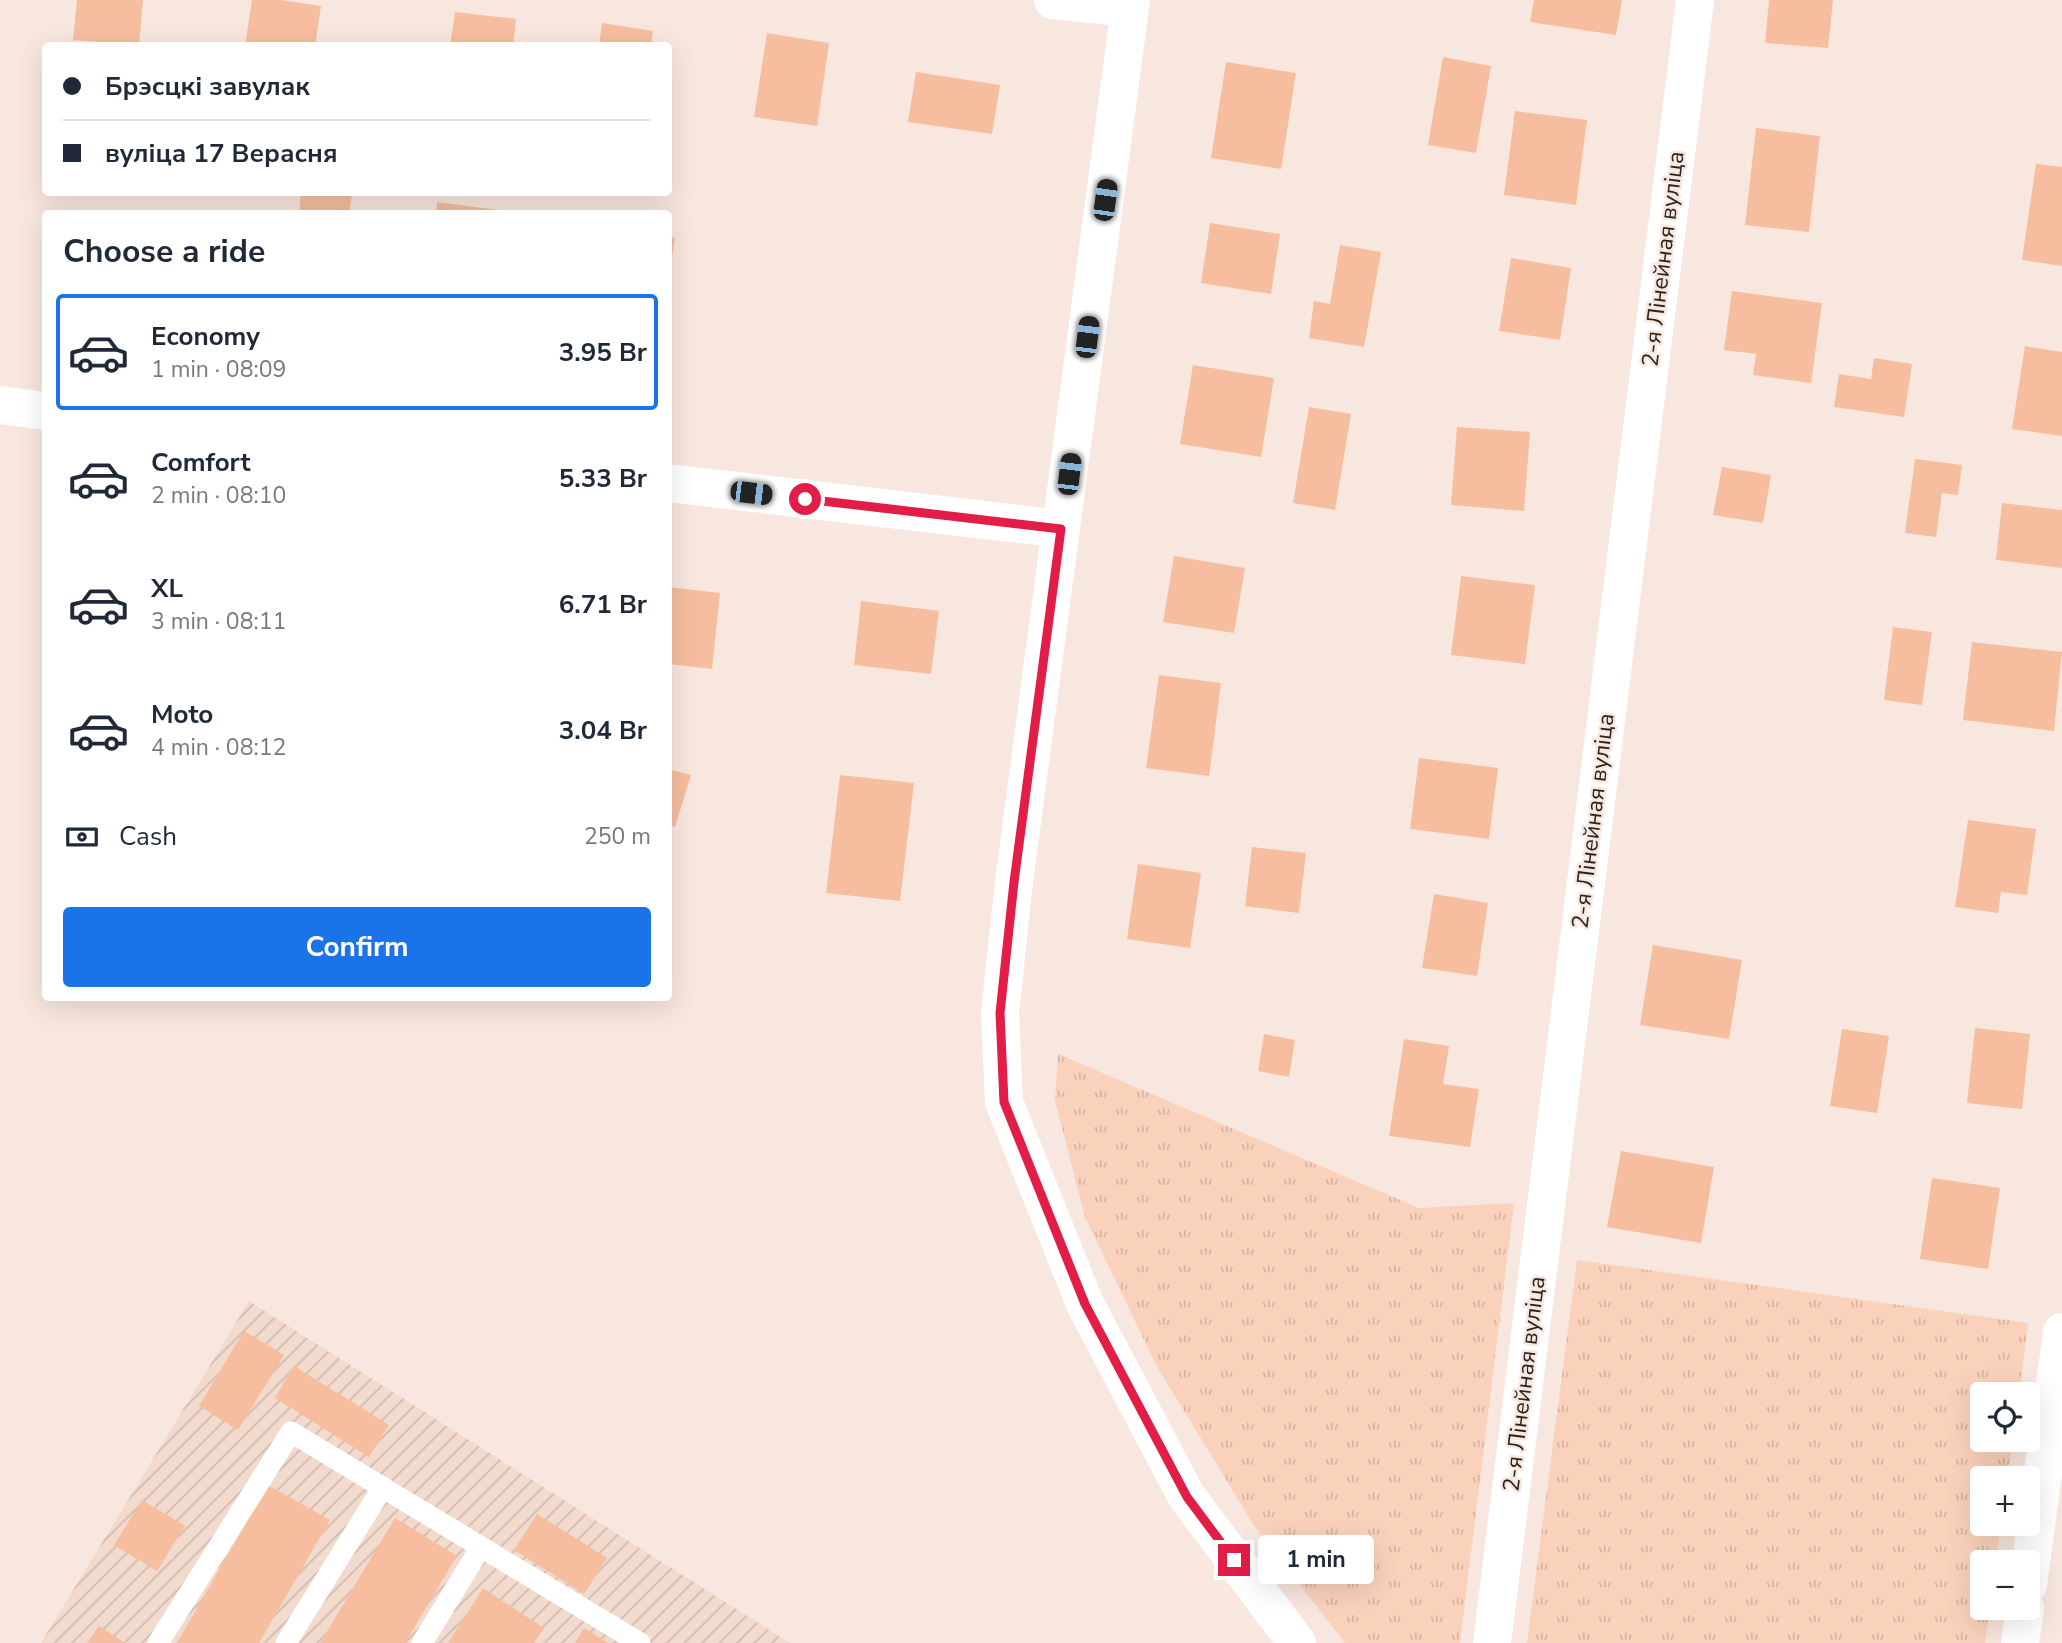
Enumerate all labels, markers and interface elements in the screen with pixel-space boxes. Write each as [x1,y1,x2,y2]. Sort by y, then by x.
text: Брэсцкі завулак [105,69,310,104]
text: вуліца 17 Верасня [105,136,338,171]
street label: 2-я Лінейная вуліца [1634,149,1692,369]
car [1092,178,1119,222]
text: Choose a ride [63,230,265,273]
car [1075,315,1100,359]
text: Economy [151,319,260,354]
icon: car [67,321,130,384]
text: 3.95 Br [559,335,647,370]
text: 1 min · 08:09 [151,354,286,385]
text: Comfort [151,445,251,480]
icon: car [67,447,130,510]
car [1057,452,1082,496]
text: 5.33 Br [559,461,647,496]
text: 2 min · 08:10 [151,480,286,511]
car [729,480,774,506]
route start [789,483,821,515]
text: XL [151,571,183,606]
icon: car [67,573,130,636]
text: 6.71 Br [559,587,647,622]
text: 3 min · 08:11 [151,606,286,637]
text: Moto [151,697,213,732]
icon: car [67,699,130,762]
street label: 2-я Лінейная вуліца [1564,711,1622,931]
text: 3.04 Br [559,713,647,748]
text: 4 min · 08:12 [151,732,286,763]
icon: cash [63,818,101,856]
text: Cash [119,819,177,854]
text: 250 m [584,821,651,852]
button: Confirm [63,907,651,987]
street label: 2-я Лінейная вуліца [1495,1274,1553,1494]
map controls [1970,1382,2040,1620]
button: locate [1970,1382,2040,1452]
button: + [1970,1466,2040,1536]
callout: 1 min [1258,1536,1374,1584]
route end [1218,1544,1250,1576]
text: 1 min [1286,1544,1346,1575]
button: − [1970,1550,2040,1620]

